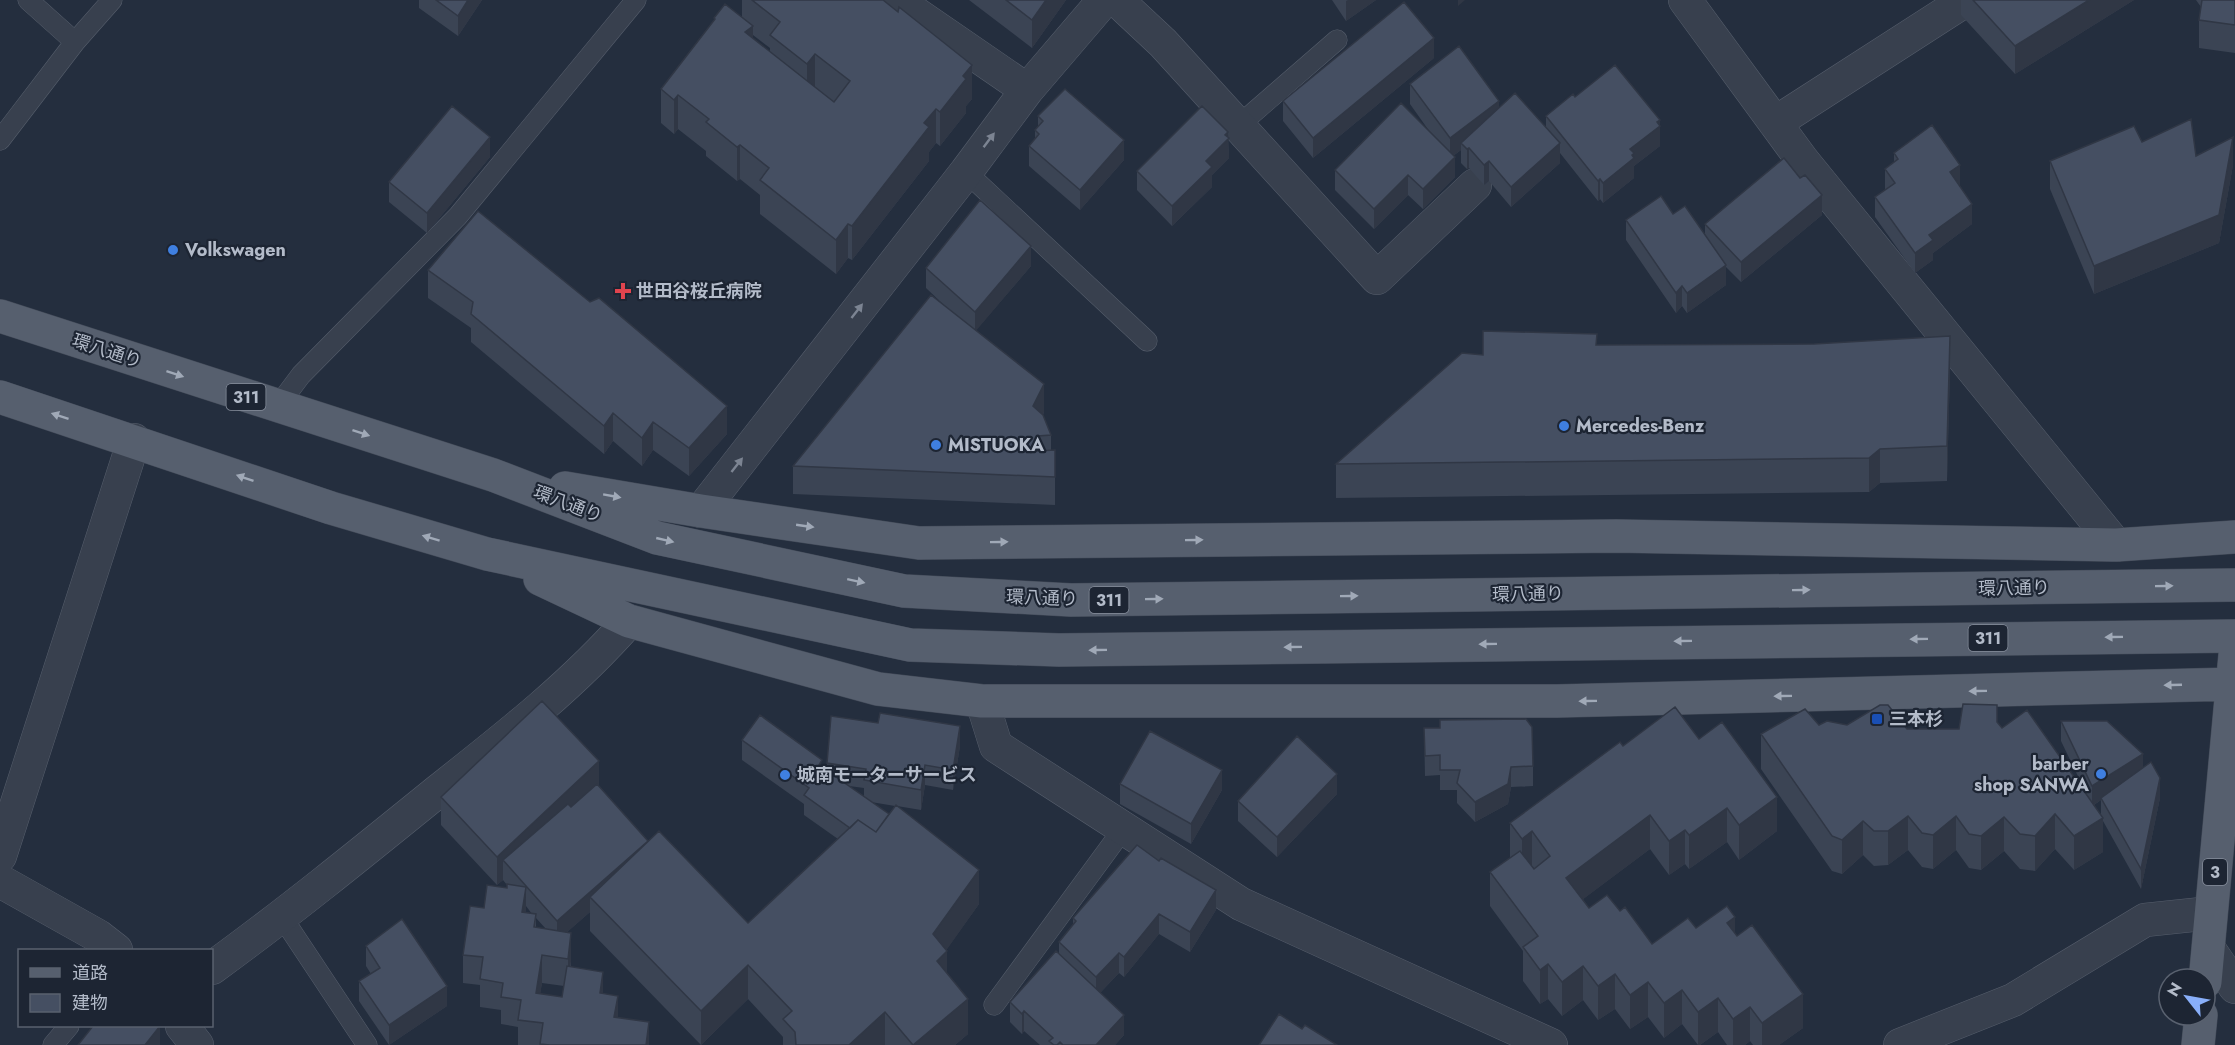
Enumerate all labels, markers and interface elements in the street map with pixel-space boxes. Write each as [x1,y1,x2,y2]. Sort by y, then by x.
one-way arrow [983,133,995,148]
place label: Volkswagen [184,237,286,263]
marker: Volkswagen [166,243,180,257]
place label: 世田谷桜丘病院 [636,278,762,304]
marker: 世田谷桜丘病院 [614,282,632,300]
one-way arrow [851,304,863,319]
street label: 環八通り [69,328,145,374]
one-way arrow [166,369,184,379]
road number: 311 [226,384,266,410]
one-way arrow [51,411,69,421]
place label: Mercedes-Benz [1576,413,1705,439]
marker: Mercedes-Benz [1557,419,1571,433]
one-way arrow [352,429,370,438]
place label: MISTUOKA [948,432,1045,458]
marker: MISTUOKA [929,438,943,452]
one-way arrow [731,457,744,473]
one-way arrow [236,473,254,483]
street label: 環八通り [530,479,606,529]
one-way arrow [603,492,622,501]
one-way arrow [795,522,814,531]
one-way arrow [422,533,440,542]
one-way arrow [656,536,675,545]
one-way arrow [1184,536,1203,545]
one-way arrow [989,537,1008,547]
street label: 環八通り [1978,574,2050,602]
one-way arrow [846,577,865,586]
street label: 環八通り [1492,580,1564,608]
one-way arrow [2154,581,2173,591]
street label: 環八通り [1006,584,1078,612]
one-way arrow [1791,585,1810,595]
road number: 311 [1090,587,1128,613]
one-way arrow [1340,592,1359,601]
one-way arrow [1145,594,1164,604]
road number: 311 [1968,625,2008,651]
one-way arrow [2104,632,2123,642]
one-way arrow [1909,634,1928,644]
one-way arrow [1674,636,1693,646]
one-way arrow [1479,639,1498,649]
one-way arrow [1284,642,1303,652]
one-way arrow [1089,645,1108,655]
one-way arrow [2164,681,2183,690]
one-way arrow [1969,686,1988,695]
one-way arrow [1774,691,1793,700]
one-way arrow [1579,696,1598,705]
place label: 三本杉 [1889,706,1943,732]
marker: 三本杉 [1870,712,1884,726]
place label: barber shop SANWA [1974,751,2090,798]
place label: 城南モーターサービス [797,762,977,788]
marker: barber shop SANWA [2094,767,2108,781]
marker: 城南モーターサービス [778,768,792,782]
road number: 3 [2203,859,2227,885]
legend [18,949,213,1027]
text: 道路 [72,960,108,986]
north arrow [2157,967,2217,1027]
text: N [2161,978,2188,1001]
text: 建物 [72,990,108,1016]

